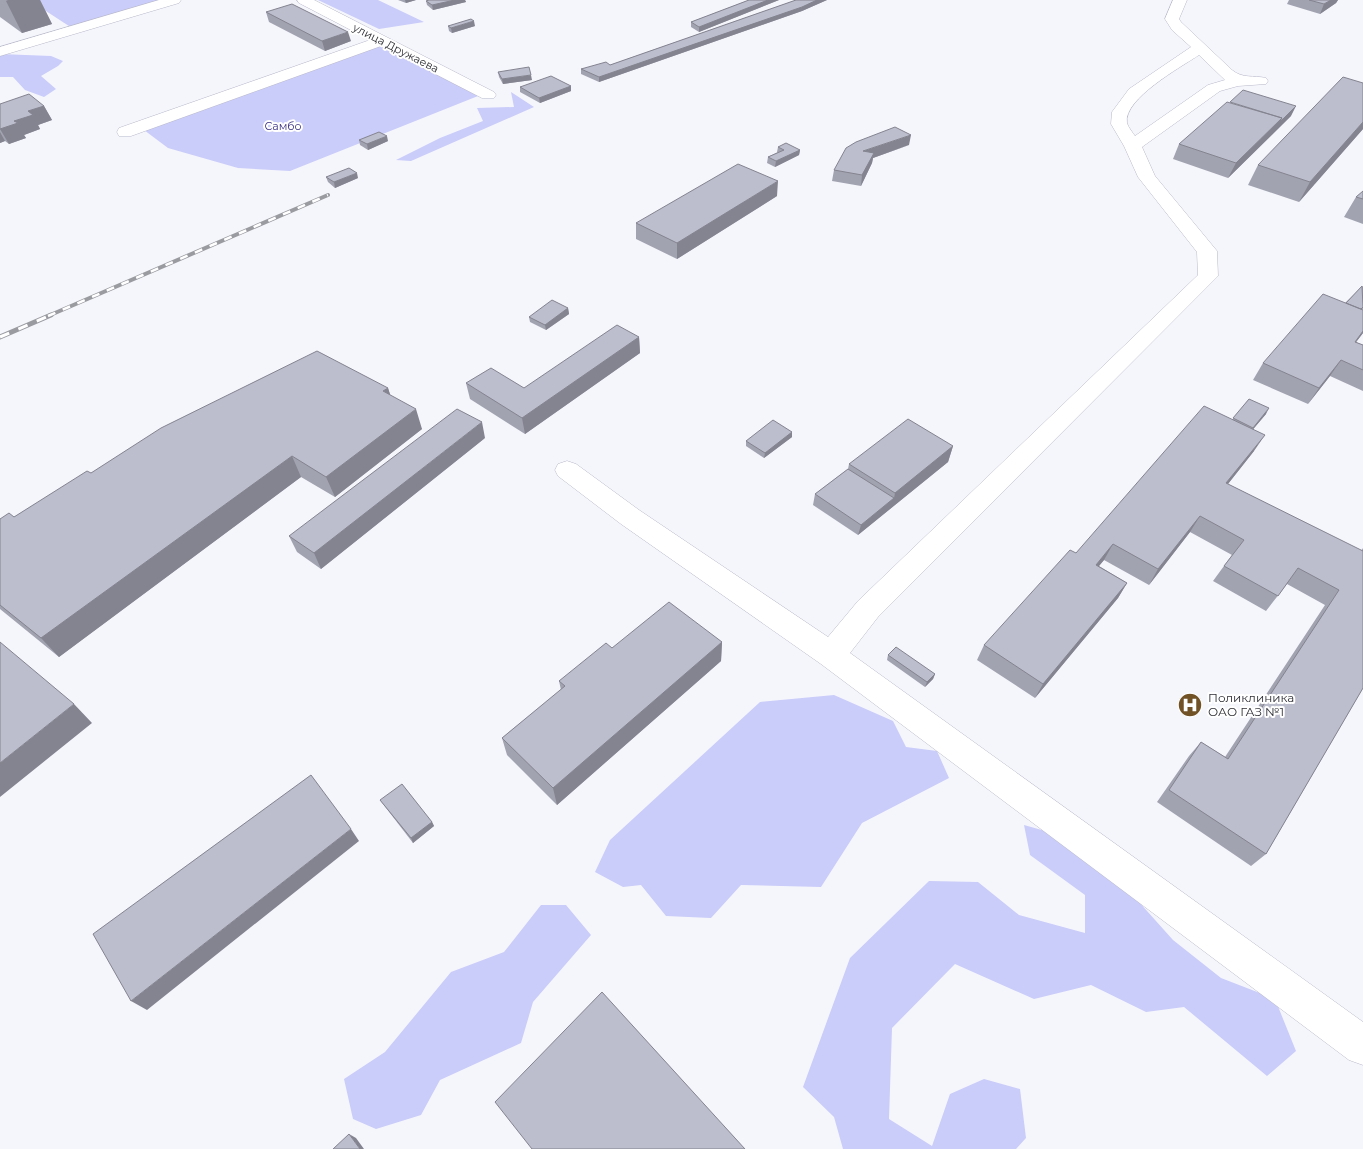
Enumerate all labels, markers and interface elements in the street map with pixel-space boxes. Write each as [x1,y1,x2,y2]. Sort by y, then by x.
street label: улица Дружаева [350,20,441,76]
park label: Самбо [264,119,302,133]
place label: Поликлиника ОАО ГАЗ №1 [1208,690,1294,719]
hospital icon: Поликлиника ОАО ГАЗ №1 [1177,692,1203,718]

